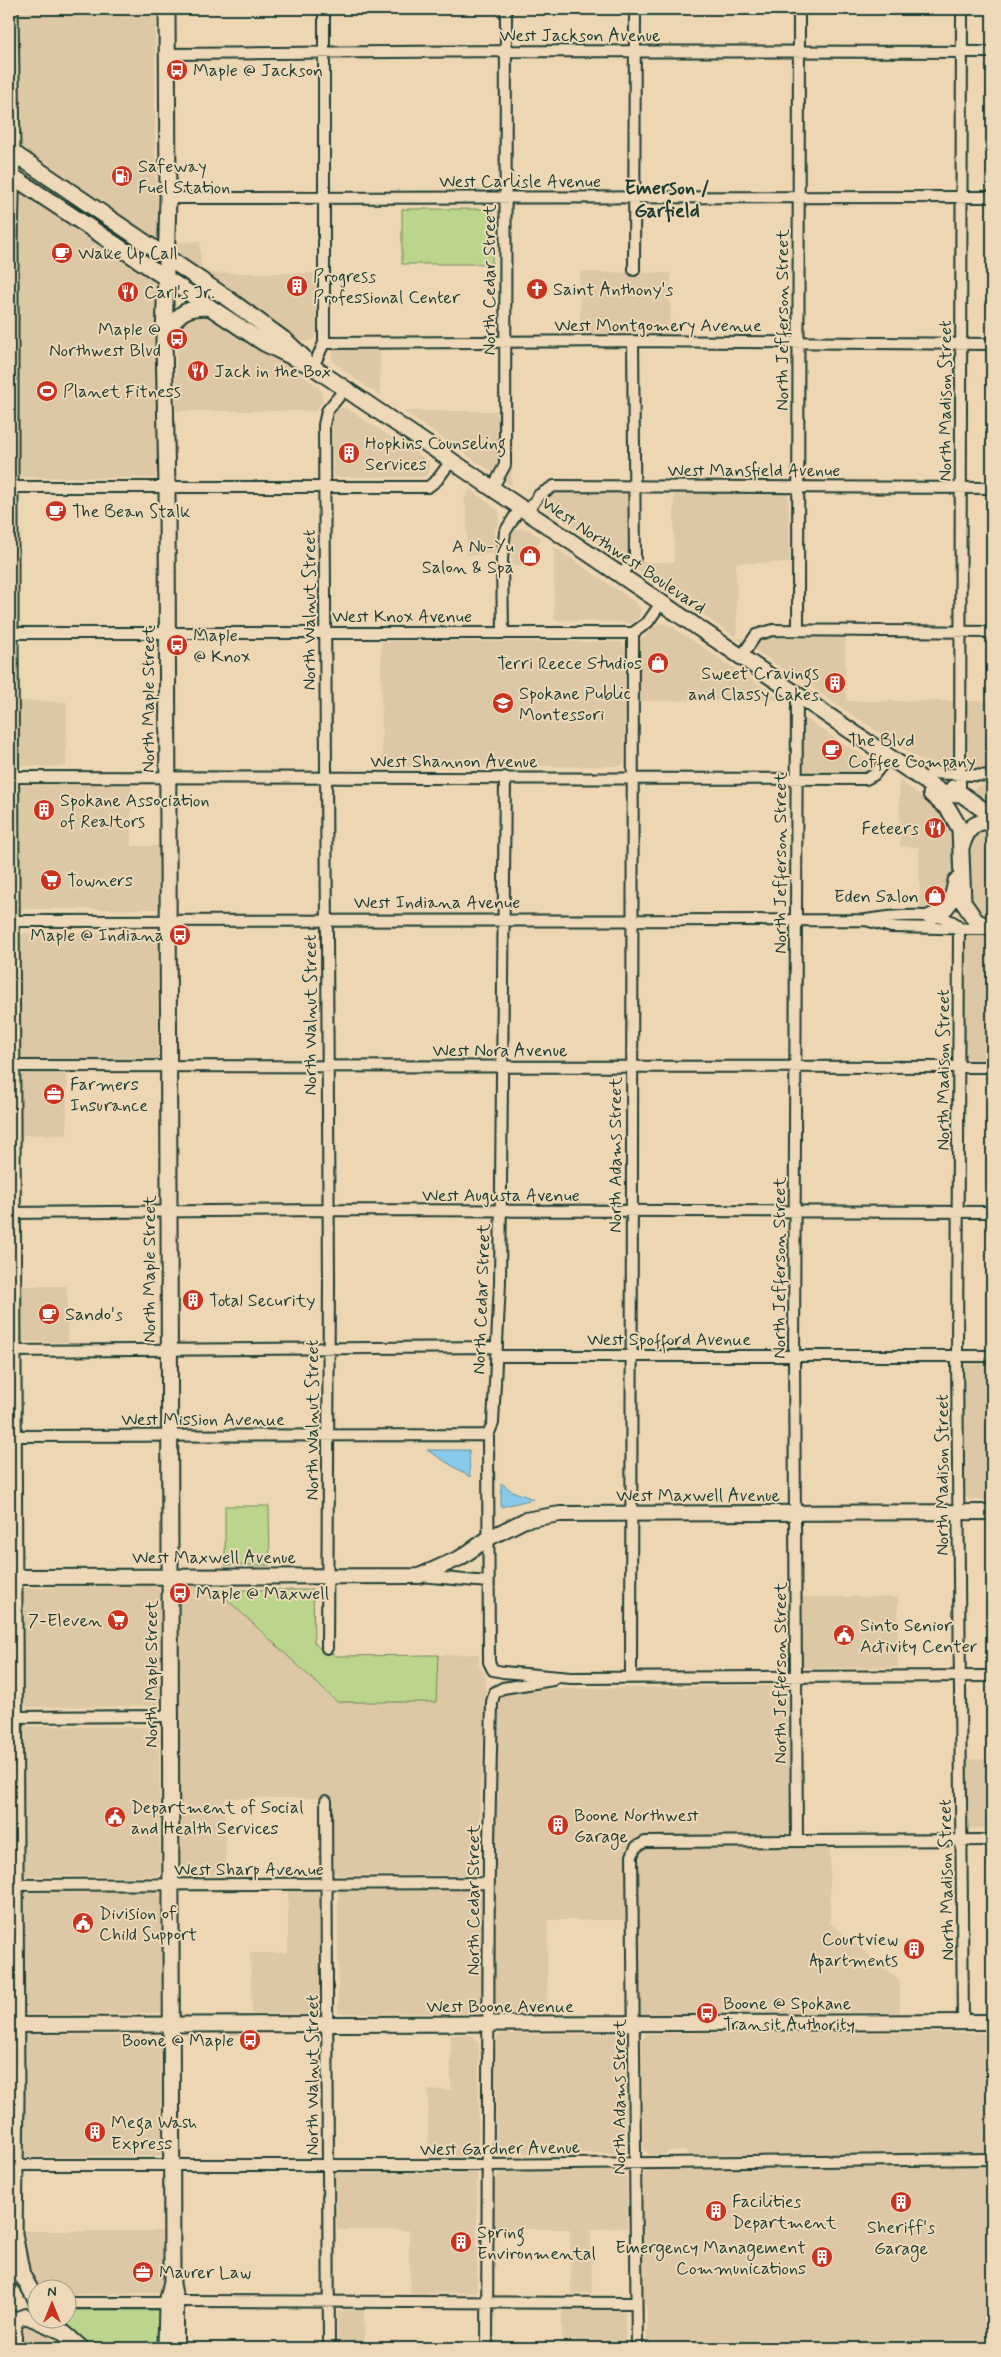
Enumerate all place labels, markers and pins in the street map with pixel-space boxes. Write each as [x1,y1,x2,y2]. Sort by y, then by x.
bus stop icon: Maple @ Jackson [165,58,189,82]
place label: Maple @ Jackson [193,59,323,83]
place label: Safeway Fuel Station [138,155,230,200]
fuel station icon: Safeway Fuel Station [110,164,134,188]
cafe icon: Wake Up Call [50,241,74,265]
place label: Wake Up Call [78,242,178,266]
place label: Progress Professional Center [313,265,461,310]
building icon: Progress Professional Center [285,274,309,298]
church icon: Saint Anthony's [525,277,549,301]
place label: Saint Anthony's [553,278,674,302]
restaurant icon: Carl's Jr. [116,280,140,304]
place label: Carl's Jr. [144,281,215,305]
place label: Maple @ Northwest Blvd [49,318,161,363]
bus stop icon: Maple @ Northwest Blvd [165,327,189,351]
restaurant icon: Jack in the Box [186,359,210,383]
place label: Jack in the Box [214,360,331,384]
sports icon: Planet Fitness [35,379,59,403]
place label: Planet Fitness [63,380,181,404]
place label: Hopkins Counseling Services [365,432,506,477]
building icon: Hopkins Counseling Services [337,441,361,465]
cafe icon: The Bean Stalk [44,499,68,523]
place label: The Bean Stalk [72,500,190,524]
place label: A Nu-Yu Salon & Spa [422,535,514,580]
shop icon: A Nu-Yu Salon & Spa [518,544,542,568]
place label: Maple @ Knox [193,624,251,669]
bus stop icon: Maple @ Knox [165,633,189,657]
shop icon: Terri Reece Studios [646,651,670,675]
place label: Terri Reece Studios [497,652,642,676]
place label: Sweet Cravings and Classy Cakes [688,662,819,707]
building icon: Sweet Cravings and Classy Cakes [823,671,847,695]
place label: Spokane Public Montessori [519,682,631,727]
school or university icon: Spokane Public Montessori [491,691,515,715]
place label: The Blvd Coffee Company [848,729,976,774]
cafe icon: The Blvd Coffee Company [820,738,844,762]
place label: Spokane Association of Realtors [60,789,210,834]
building icon: Spokane Association of Realtors [32,798,56,822]
restaurant icon: Feteers [923,816,947,840]
place label: Feteers [861,817,919,841]
supermarket icon: Towners [39,868,63,892]
place label: Towners [67,869,133,893]
shop icon: Eden Salon [923,884,947,908]
place label: Eden Salon [834,885,919,909]
bus stop icon: Maple @ Indiana [168,923,192,947]
place label: Maple @ Indiana [30,924,164,948]
place label: Farmers Insurance [70,1073,148,1118]
office icon: Farmers Insurance [42,1082,66,1106]
building icon: Total Security [181,1288,205,1312]
place label: Total Security [209,1289,315,1313]
cafe icon: Sando's [37,1302,61,1326]
place label: Sando's [65,1303,123,1327]
bus stop icon: Maple @ Maxwell [168,1581,192,1605]
place label: Maple @ Maxwell [196,1582,329,1606]
supermarket icon: 7-Eleven [106,1608,130,1632]
place label: 7-Eleven [28,1609,102,1633]
place label: Sinto Senior Activity Center [860,1614,978,1659]
public building icon: Sinto Senior Activity Center [832,1623,856,1647]
place label: Department of Social and Health Services [131,1796,304,1841]
place label: Boone Northwest Garage [574,1804,699,1850]
public building icon: Department of Social and Health Services [103,1805,127,1829]
building icon: Boone Northwest Garage [546,1813,570,1837]
place label: Division of Child Support [99,1902,197,1947]
public building icon: Division of Child Support [71,1911,95,1935]
place label: Courtview Apartments [810,1928,898,1974]
building icon: Courtview Apartments [902,1937,926,1961]
place label: Boone @ Spokane Transit Authority [723,1992,855,2037]
bus stop icon: Boone @ Spokane Transit Authority [695,2001,719,2025]
bus stop icon: Boone @ Maple [238,2028,262,2052]
place label: Boone @ Maple [122,2029,234,2053]
place label: Mega Wash Express [111,2111,197,2156]
building icon: Mega Wash Express [83,2120,107,2144]
place label: Facilities Department [732,2190,837,2235]
building icon: Sheriff's Garage [889,2190,913,2214]
building icon: Facilities Department [704,2199,728,2223]
place label: Sheriff's Garage [867,2216,935,2262]
place label: Spring Environmental [477,2221,596,2266]
building icon: Spring Environmental [449,2230,473,2254]
place label: Emergency Management Communications [615,2236,806,2281]
building icon: Emergency Management Communications [810,2245,834,2269]
office icon: Maurer Law [131,2260,155,2284]
place label: Maurer Law [159,2261,251,2285]

